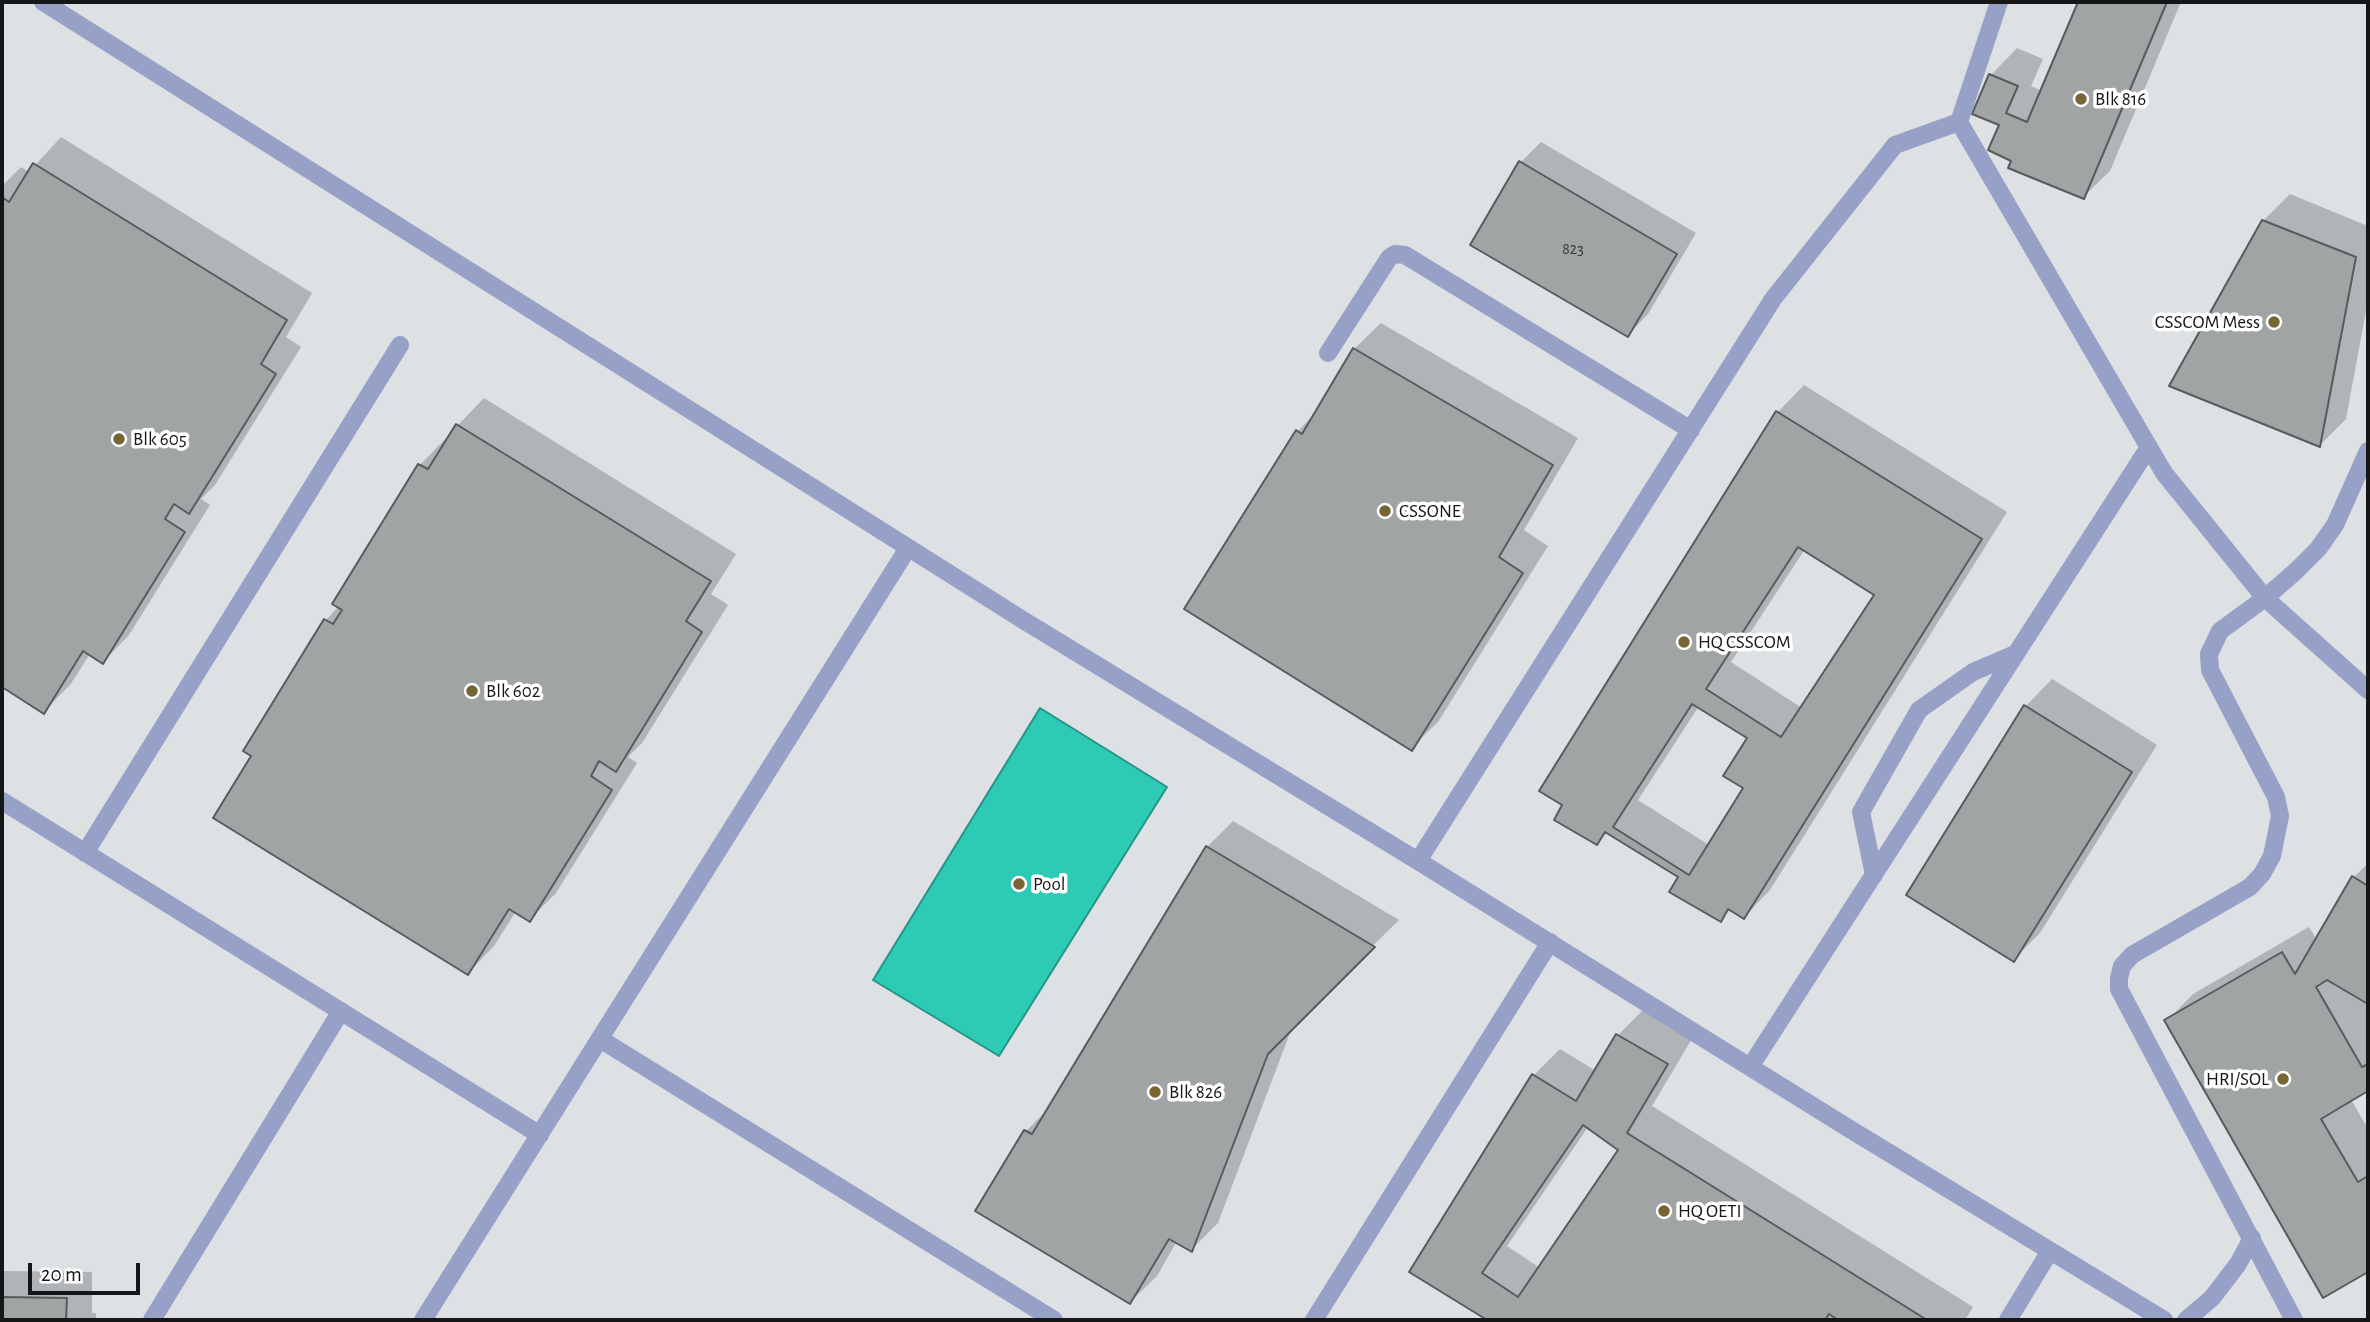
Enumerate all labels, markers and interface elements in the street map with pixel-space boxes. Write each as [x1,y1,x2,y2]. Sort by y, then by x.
place label: Blk 816 [2095,88,2146,110]
marker: Blk 816 [2073,91,2089,107]
house number: 823 [1562,239,1584,259]
place label: CSSCOM Mess [2155,311,2260,333]
marker: CSSCOM Mess [2266,314,2282,330]
place label: Blk 605 [133,428,187,450]
marker: Blk 605 [111,431,127,447]
place label: CSSONE [1399,500,1461,522]
marker: CSSONE [1377,503,1393,519]
place label: HQ CSSCOM [1698,631,1791,653]
marker: HQ CSSCOM [1676,634,1692,650]
place label: Blk 602 [486,680,540,702]
marker: Blk 602 [464,683,480,699]
place label: Pool [1033,873,1065,895]
marker: Pool [1011,876,1027,892]
place label: HRI/SOL [2206,1068,2269,1090]
marker: HRI/SOL [2275,1071,2291,1087]
place label: Blk 826 [1169,1081,1222,1103]
marker: Blk 826 [1147,1084,1163,1100]
place label: HQ OETI [1678,1200,1742,1222]
marker: HQ OETI [1656,1203,1672,1219]
scale bar [32,1248,144,1292]
text: 20 m [41,1264,82,1285]

